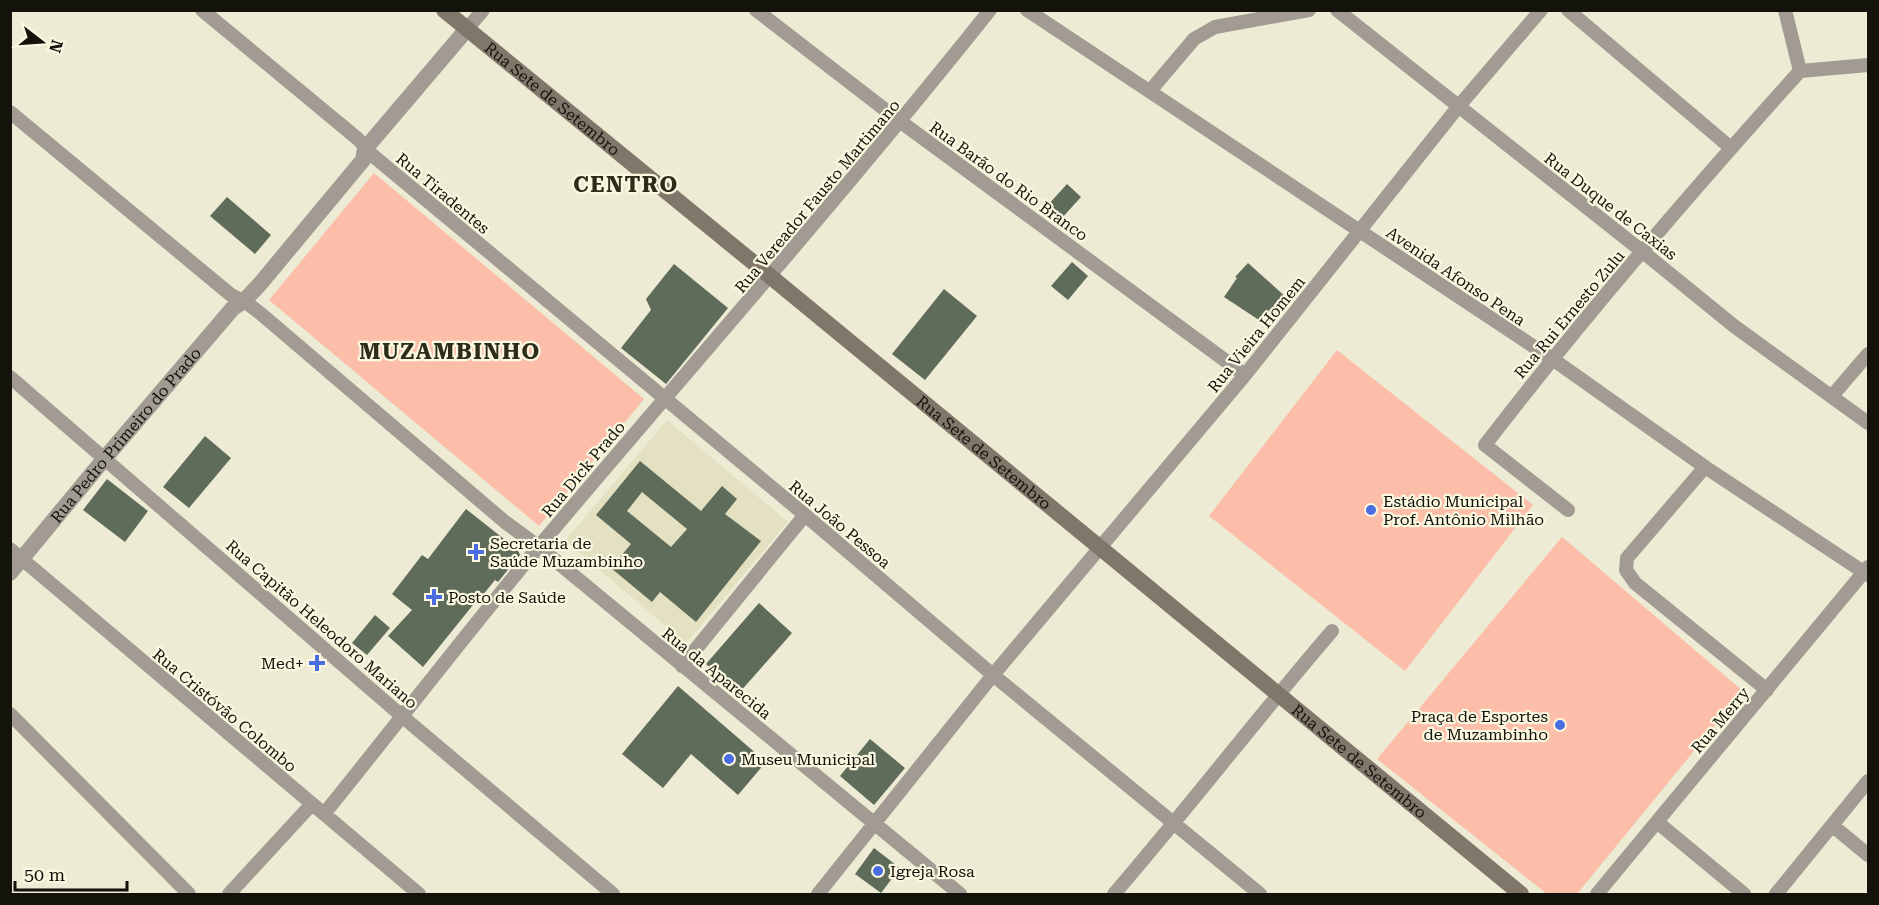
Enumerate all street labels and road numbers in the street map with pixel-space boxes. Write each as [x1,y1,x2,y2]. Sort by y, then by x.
street label: Rua Sete de Setembro [481,38,624,160]
street label: Rua Vereador Fausto Martimano [731,96,904,297]
street label: Rua Barão do Rio Branco [926,118,1092,245]
street label: Rua Tiradentes [392,149,493,238]
street label: Rua Duque de Caxias [1541,149,1681,264]
street label: Avenida Afonso Pena [1383,223,1529,330]
street label: Rua Rui Ernesto Zulu [1510,246,1629,382]
street label: Rua Vieira Homem [1204,272,1309,396]
street label: Rua Pedro Primeiro do Prado [47,344,205,527]
street label: Rua Sete de Setembro [912,392,1055,514]
street label: Rua Dick Prado [538,417,629,521]
street label: Rua João Pessoa [785,476,894,573]
street label: Rua Capitão Heleodoro Mariano [222,536,421,713]
street label: Rua da Aparecida [658,624,775,723]
street label: Rua Cristóvão Colombo [149,645,301,776]
street label: Rua Merry [1687,683,1754,757]
street label: Rua Sete de Setembro [1288,700,1430,822]

